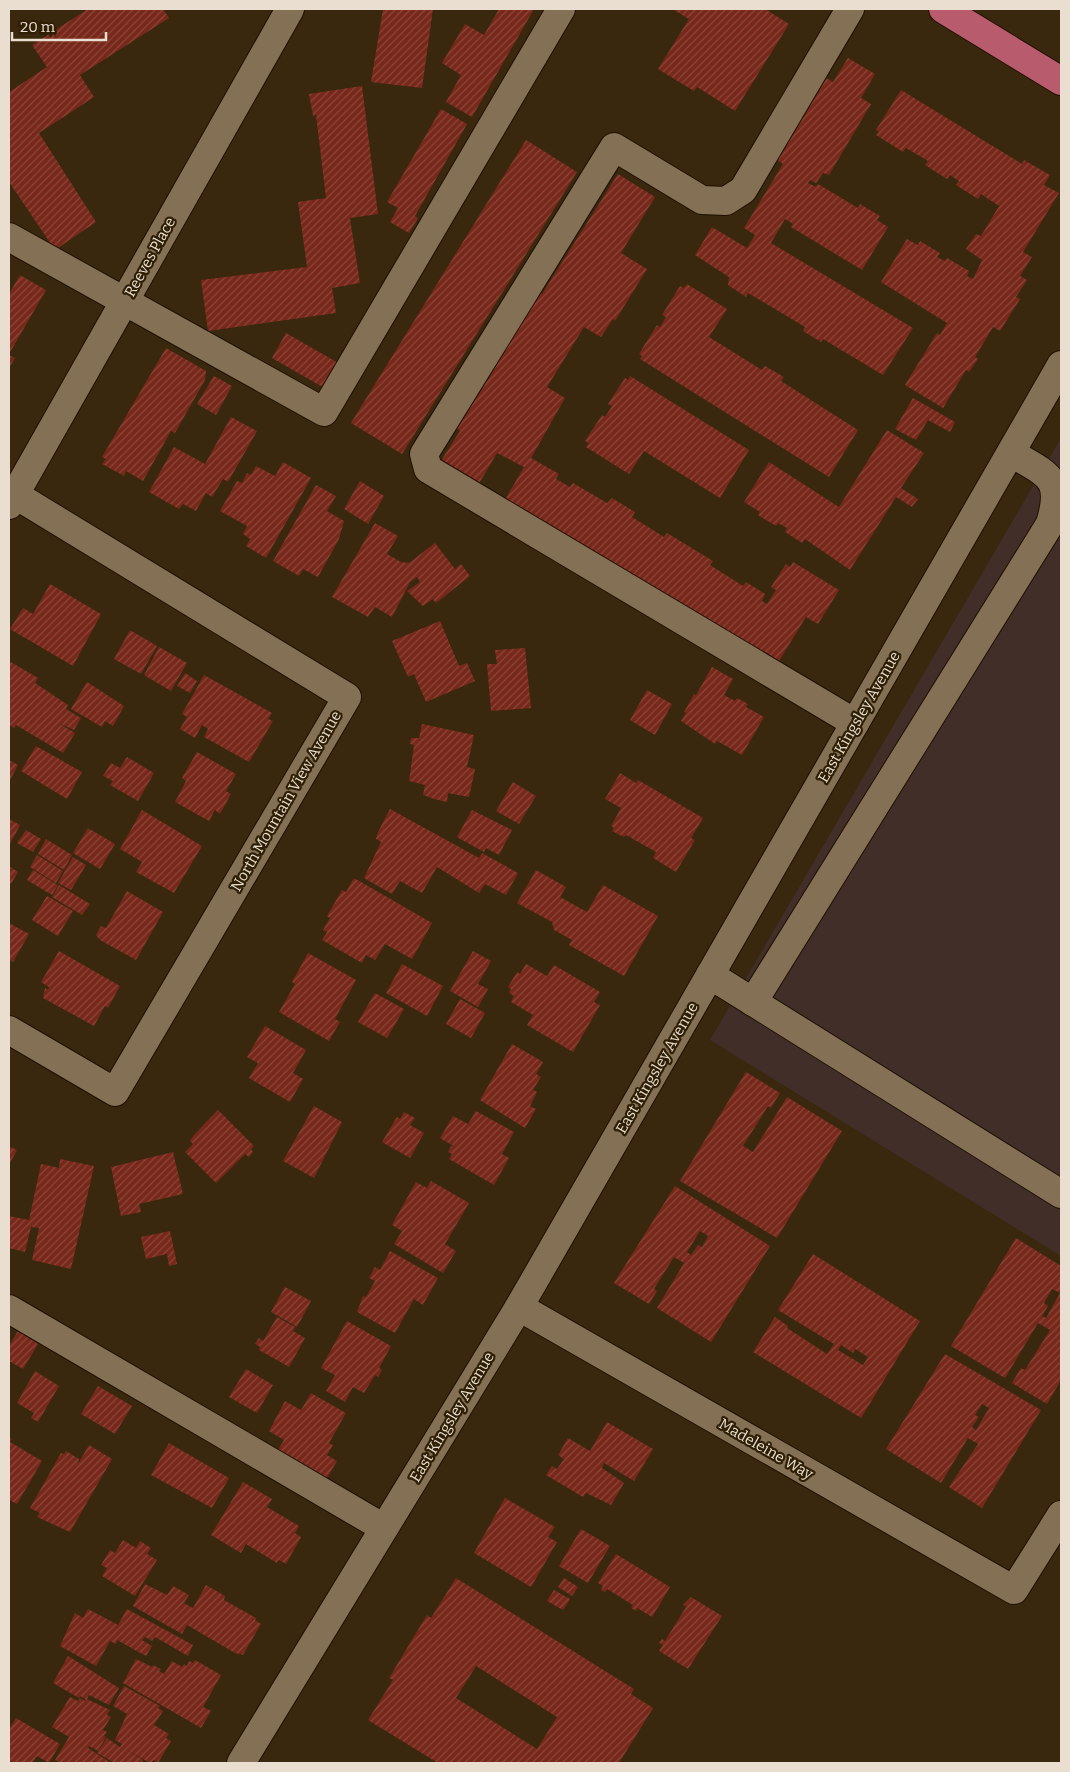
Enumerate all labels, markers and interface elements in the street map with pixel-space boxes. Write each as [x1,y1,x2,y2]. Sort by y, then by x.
scale bar [12,10,106,42]
text: 20 m [20,18,56,36]
street label: Reeves Place [121,214,179,300]
street label: East Kingsley Avenue [814,648,904,786]
street label: North Mountain View Avenue [227,708,345,894]
street label: East Kingsley Avenue [612,999,702,1137]
street label: East Kingsley Avenue [406,1349,498,1485]
street label: Madeleine Way [716,1415,816,1483]

